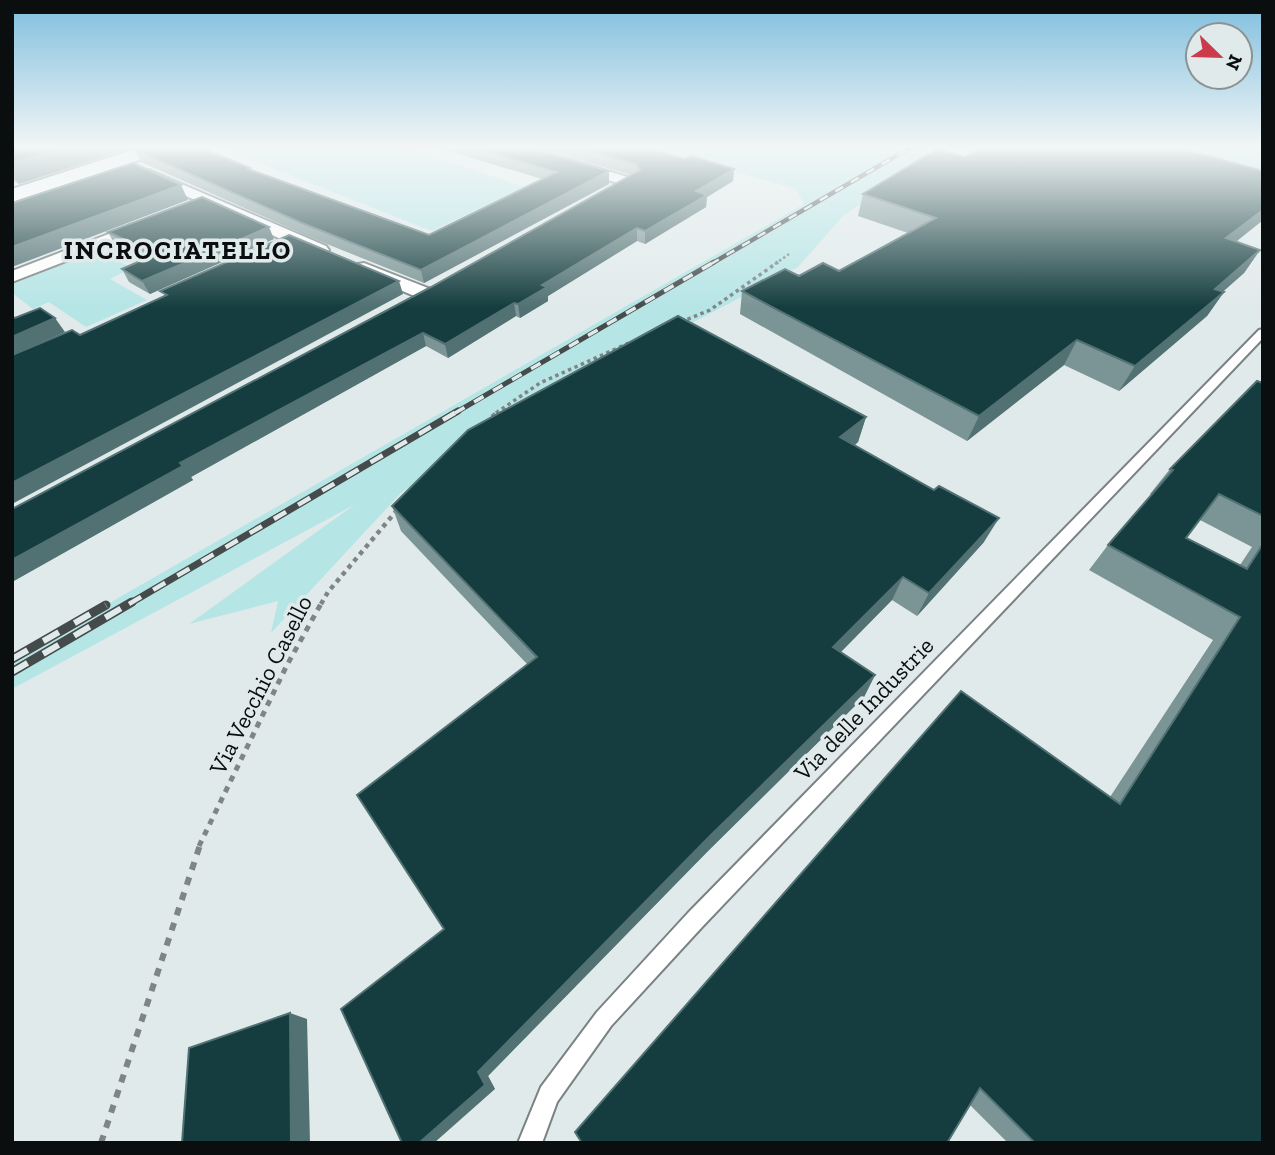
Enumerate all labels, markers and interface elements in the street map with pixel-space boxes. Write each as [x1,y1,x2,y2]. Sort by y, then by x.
north arrow [1184,21,1254,91]
text: N [1221,51,1248,74]
district label: INCROCIATELLO [64,234,292,266]
street label: Via Vecchio Casello [202,590,318,780]
street label: Via delle Industrie [787,631,940,787]

